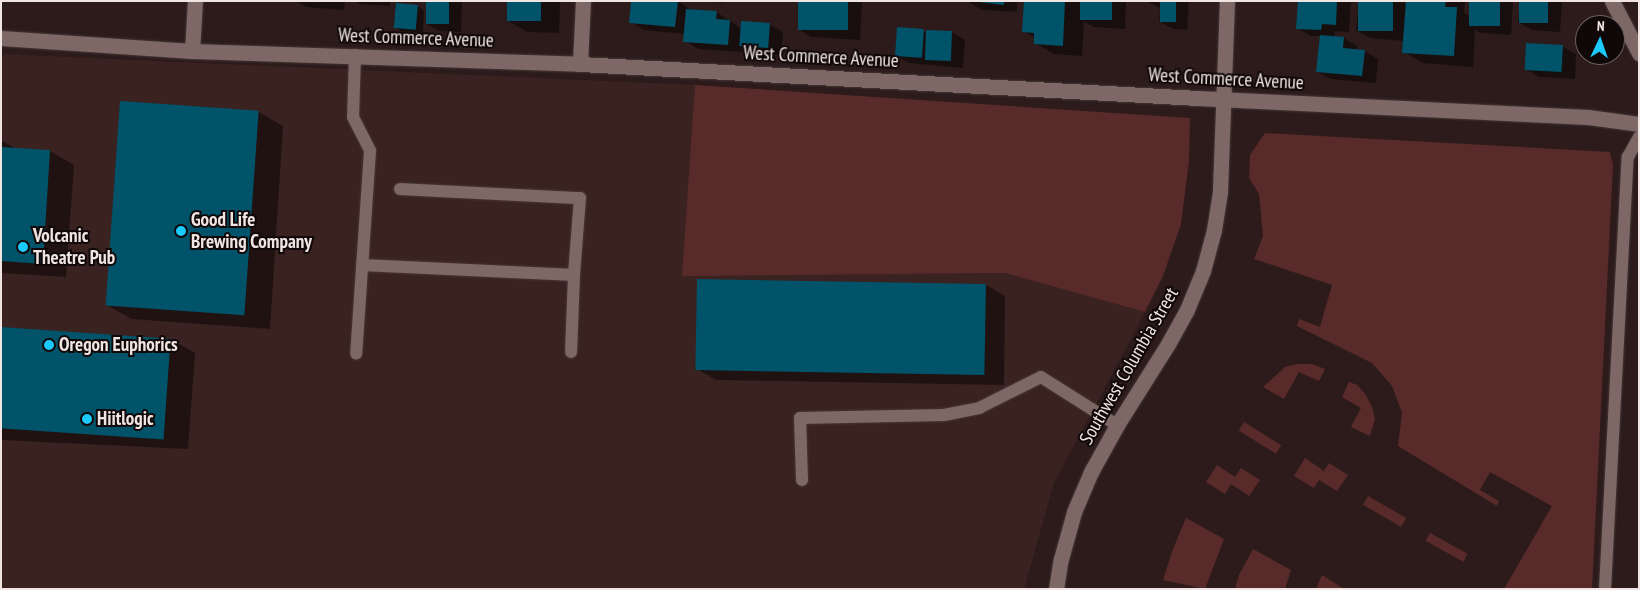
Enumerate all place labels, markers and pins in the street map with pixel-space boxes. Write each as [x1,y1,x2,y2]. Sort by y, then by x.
place label: Good Life Brewing Company [191,209,312,253]
place label: Volcanic Theatre Pub [33,225,115,269]
marker: Good Life Brewing Company [175,225,187,237]
marker: Volcanic Theatre Pub [17,241,29,253]
place label: Oregon Euphorics [59,334,178,356]
marker: Oregon Euphorics [43,339,55,351]
place label: Hiitlogic [97,408,154,430]
marker: Hiitlogic [81,413,93,425]

